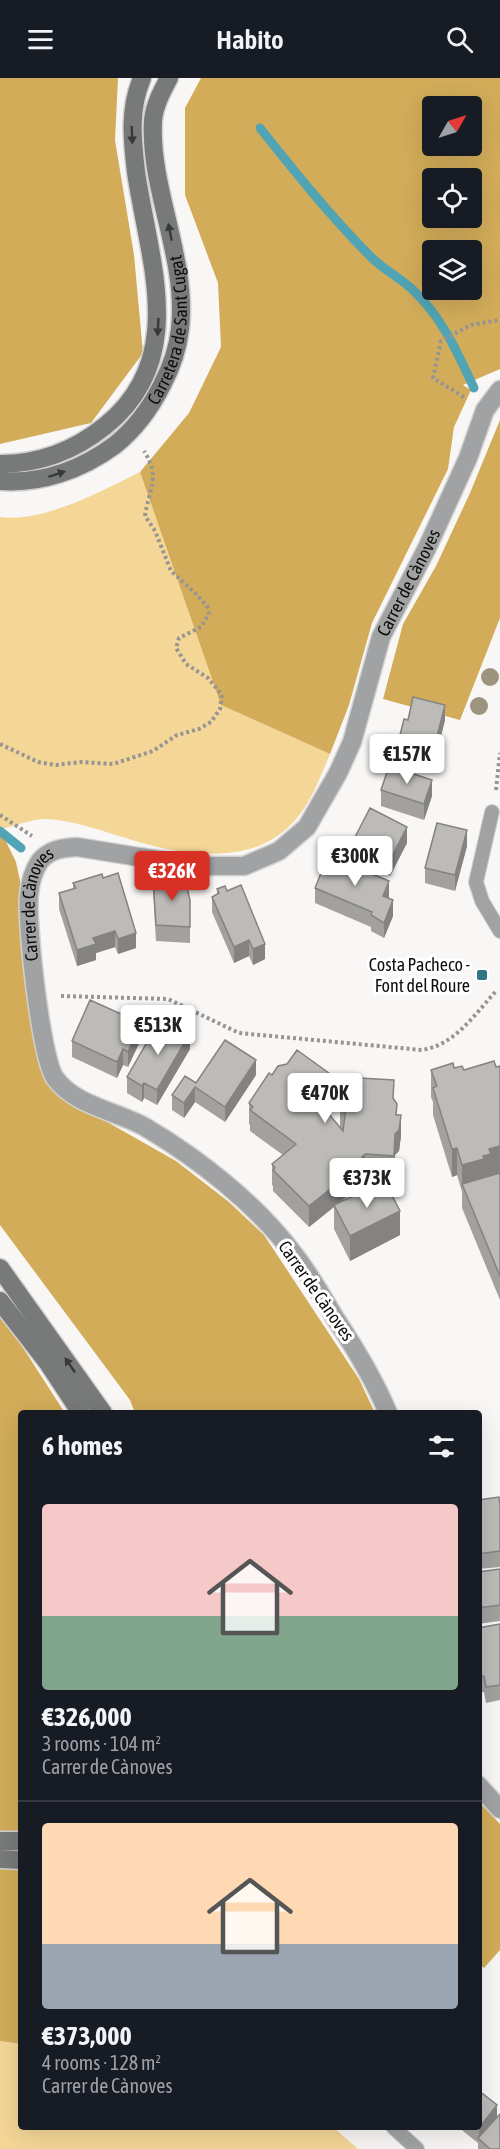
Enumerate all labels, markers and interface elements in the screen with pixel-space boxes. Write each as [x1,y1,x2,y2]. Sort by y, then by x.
icon: menu [24,23,57,56]
icon: search [443,23,476,56]
text: Habito [216,24,284,55]
north arrow [422,96,482,156]
map controls [422,96,482,300]
one-way arrow [128,125,137,144]
button: locate [422,168,482,228]
one-way arrow [165,222,174,241]
button: layers [422,240,482,300]
street label: Carretera de Sant Cugat [143,254,191,408]
one-way arrow [153,318,162,337]
one-way arrow [48,469,66,478]
street label: Carrer de Cànoves [372,526,444,640]
pin: €157K [365,734,449,785]
text: €157K [384,742,431,765]
pin: €300K [313,836,397,887]
street label: Carrer de Cànoves [18,842,57,962]
text: €300K [332,844,379,867]
pin: €326K [130,851,214,902]
text: €326K [149,859,196,882]
place label: Costa Pacheco - Font del Roure [369,954,470,996]
marker: Costa Pacheco - Font del Roure [475,968,489,982]
pin: €513K [116,1005,200,1056]
text: €513K [135,1013,182,1036]
pin: €470K [283,1073,367,1124]
text: €470K [302,1081,349,1104]
pin: €373K [325,1158,409,1209]
text: €373K [344,1166,391,1189]
street label: Carrer de Cànoves [274,1237,359,1345]
one-way arrow [64,1357,76,1373]
icon: filters [425,1430,458,1463]
text: 6 homes [42,1431,122,1461]
icon: home [196,1543,304,1651]
text: €326,000 [42,1702,132,1732]
text: 3 rooms · 104 m² [42,1732,161,1755]
text: Carrer de Cànoves [42,1755,173,1778]
icon: home [196,1862,304,1970]
text: €373,000 [42,2021,132,2051]
text: 4 rooms · 128 m² [42,2051,161,2074]
text: Carrer de Cànoves [42,2074,173,2097]

